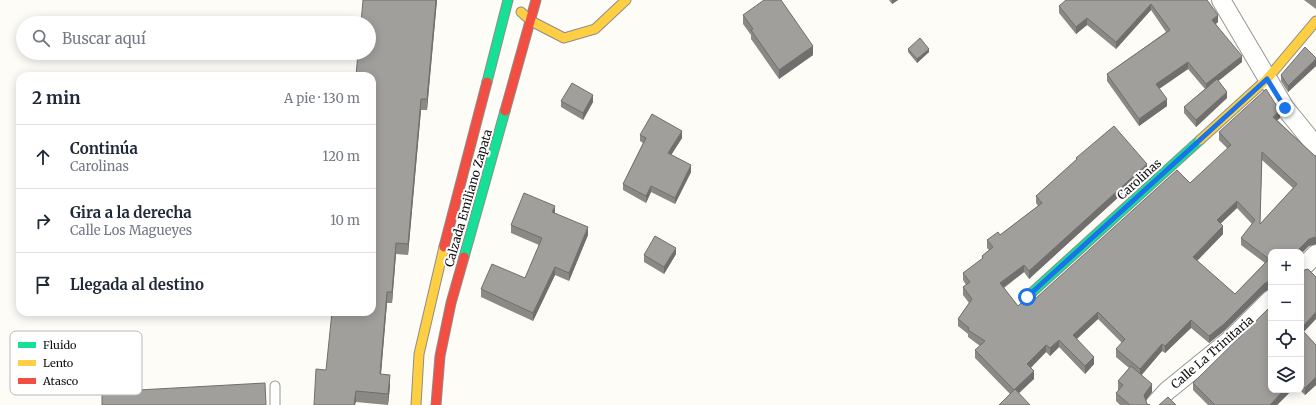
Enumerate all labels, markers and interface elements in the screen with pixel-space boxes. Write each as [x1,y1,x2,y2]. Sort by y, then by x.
search box [16,16,376,60]
icon: search [30,27,52,49]
text: Buscar aquí [62,29,146,48]
text: 2 min [32,87,80,109]
text: A pie · 130 m [284,90,360,107]
route end [1276,99,1294,117]
street label: Calzada Emiliano Zapata [441,127,495,269]
text: Continúa [70,139,138,158]
icon: ahead [32,146,54,168]
text: 120 m [322,148,360,165]
street label: Carolinas [1114,155,1164,203]
text: Carolinas [70,158,129,175]
text: Gira a la derecha [70,203,192,222]
icon: right [32,210,54,232]
text: 10 m [330,212,360,229]
text: Calle Los Magueyes [70,222,192,239]
map controls [1268,249,1304,393]
button: + [1268,249,1304,285]
icon: arrive [32,274,54,296]
text: Llegada al destino [70,275,204,294]
button: − [1268,285,1304,321]
route start [1018,288,1036,306]
street label: Calle La Trinitaria [1168,312,1257,392]
button: locate [1268,321,1304,357]
legend [10,331,142,395]
text: Fluido [43,338,77,352]
text: Lento [43,356,74,370]
button: layers [1268,357,1304,393]
text: Atasco [42,374,79,388]

